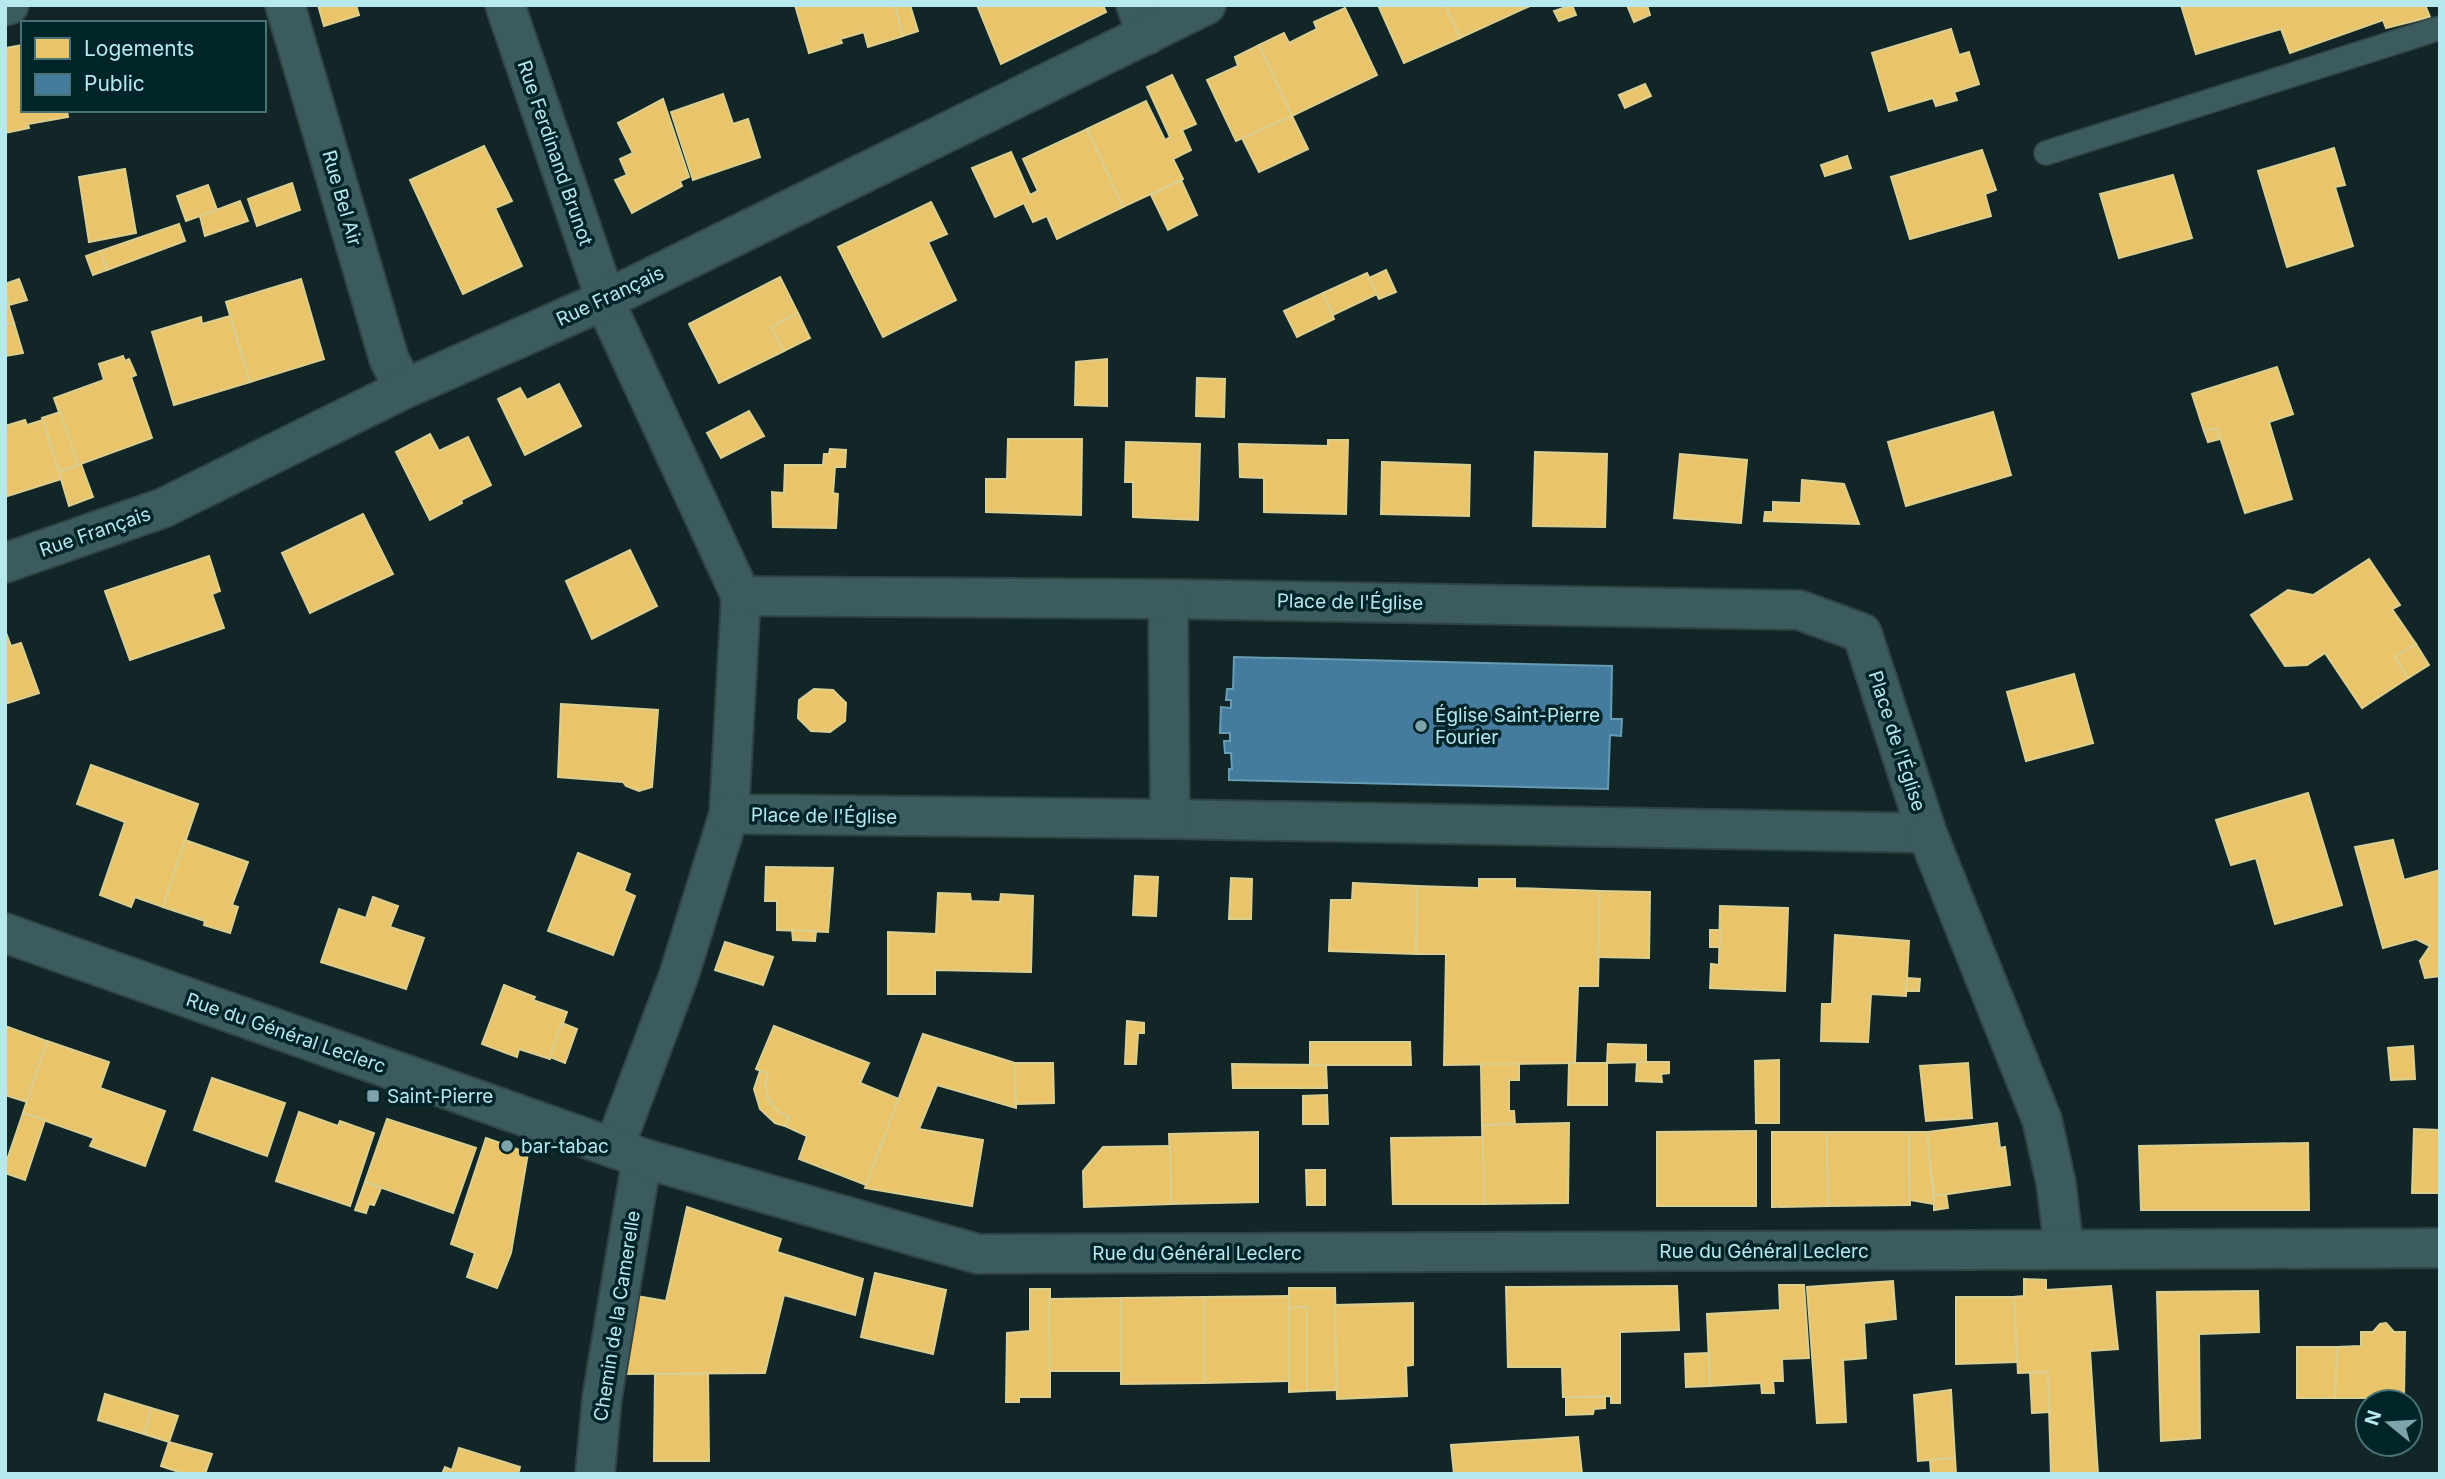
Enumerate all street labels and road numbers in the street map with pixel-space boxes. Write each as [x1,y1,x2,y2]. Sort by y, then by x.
street label: Rue Ferdinand Brunot [513,57,597,249]
street label: Rue Bel Air [317,148,367,248]
street label: Rue Français [553,261,667,331]
street label: Rue Français [36,502,154,562]
street label: Place de l'Église [1277,588,1423,615]
street label: Place de l'Église [1863,668,1932,814]
street label: Place de l'Église [751,802,897,829]
street label: Rue du Général Leclerc [183,988,389,1078]
street label: Chemin de la Camerelle [589,1209,645,1423]
street label: Rue du Général Leclerc [1659,1240,1869,1263]
street label: Rue du Général Leclerc [1092,1242,1302,1265]

